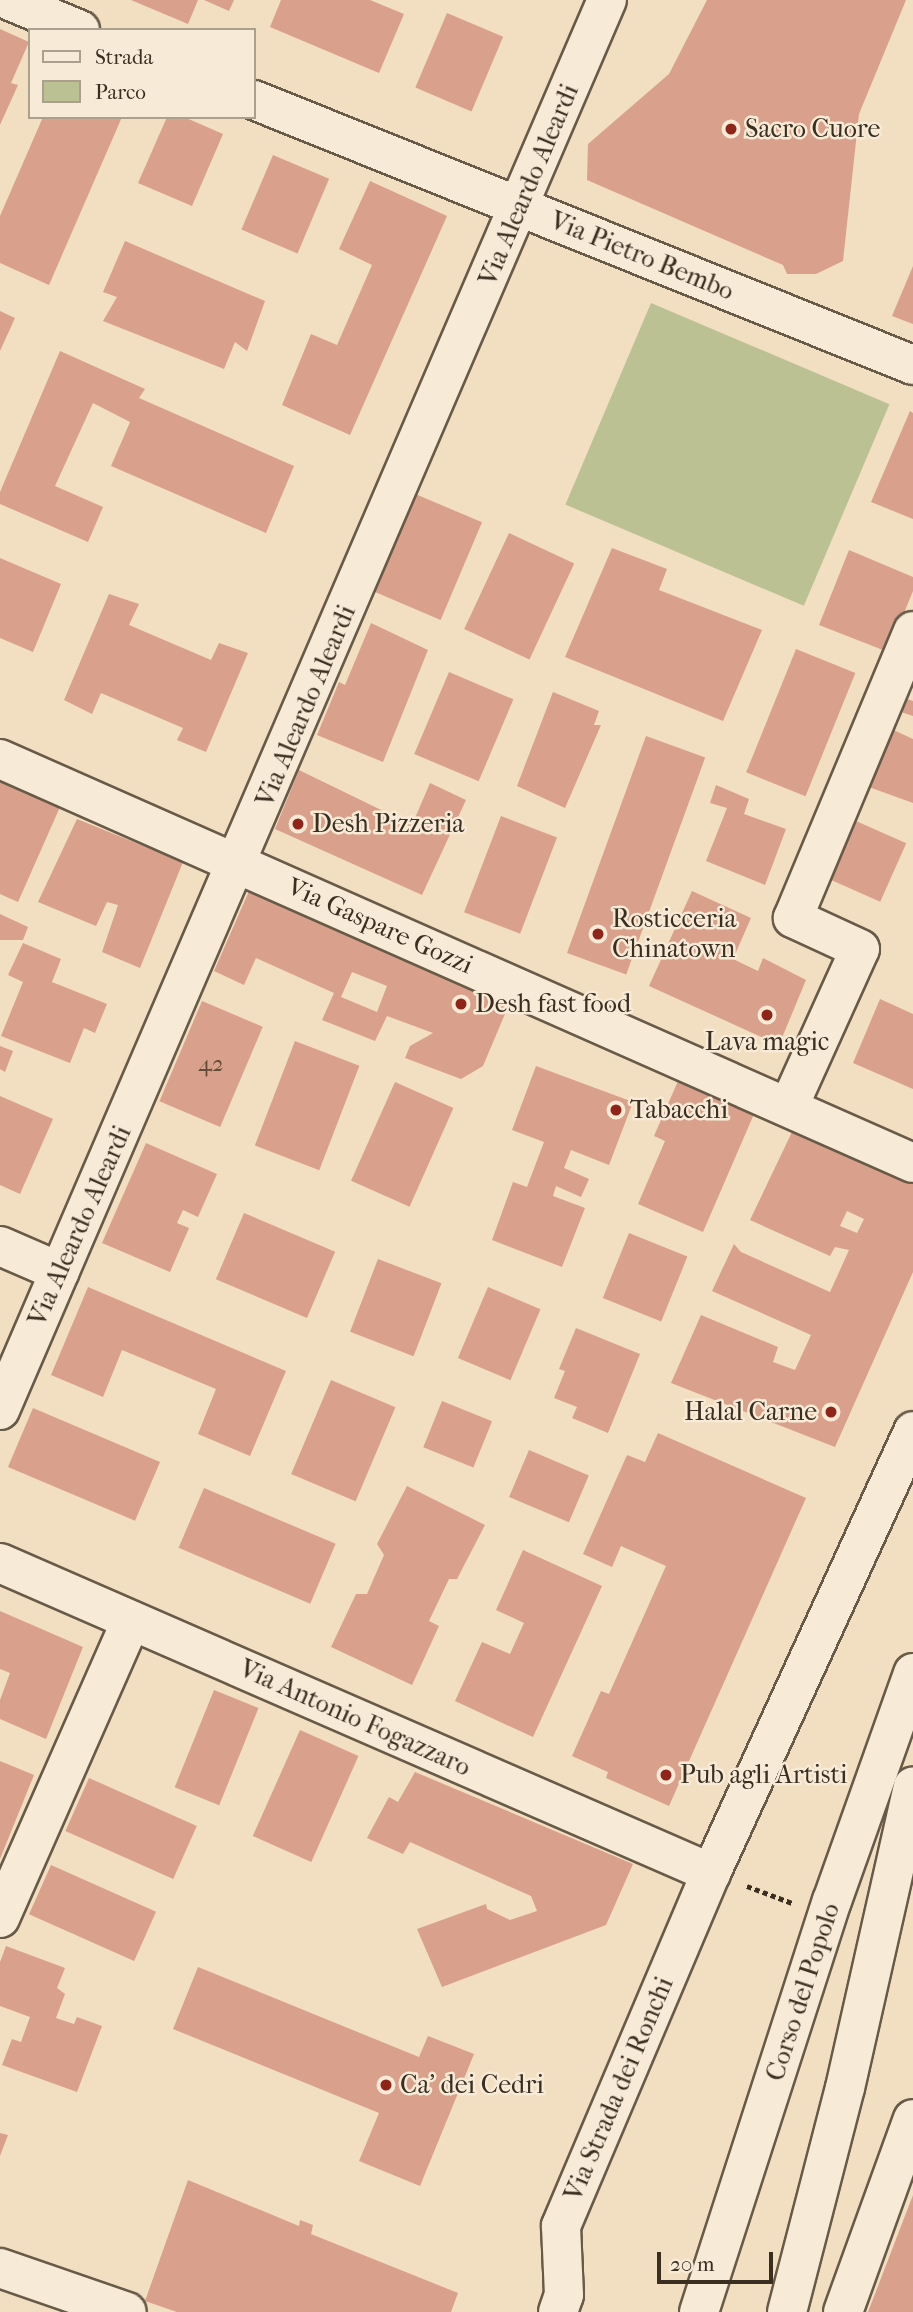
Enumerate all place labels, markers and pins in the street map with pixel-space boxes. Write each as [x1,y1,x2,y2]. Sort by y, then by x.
place label: Sacro Cuore [745,113,880,145]
marker: Sacro Cuore [723,121,739,137]
place label: Desh Pizzeria [312,808,464,840]
marker: Desh Pizzeria [290,816,306,832]
place label: Rosticceria Chinatown [612,903,737,964]
marker: Rosticceria Chinatown [590,926,606,942]
place label: Desh fast food [475,988,631,1020]
marker: Desh fast food [453,996,469,1012]
marker: Lava magic [759,1007,775,1023]
place label: Lava magic [705,1026,829,1058]
place label: Tabacchi [630,1094,728,1126]
marker: Tabacchi [608,1102,624,1118]
place label: Halal Carne [684,1396,817,1428]
marker: Halal Carne [823,1404,839,1420]
place label: Pub agli Artisti [680,1759,847,1791]
marker: Pub agli Artisti [658,1767,674,1783]
place label: Ca' dei Cedri [400,2069,544,2101]
marker: Ca' dei Cedri [378,2077,394,2093]

